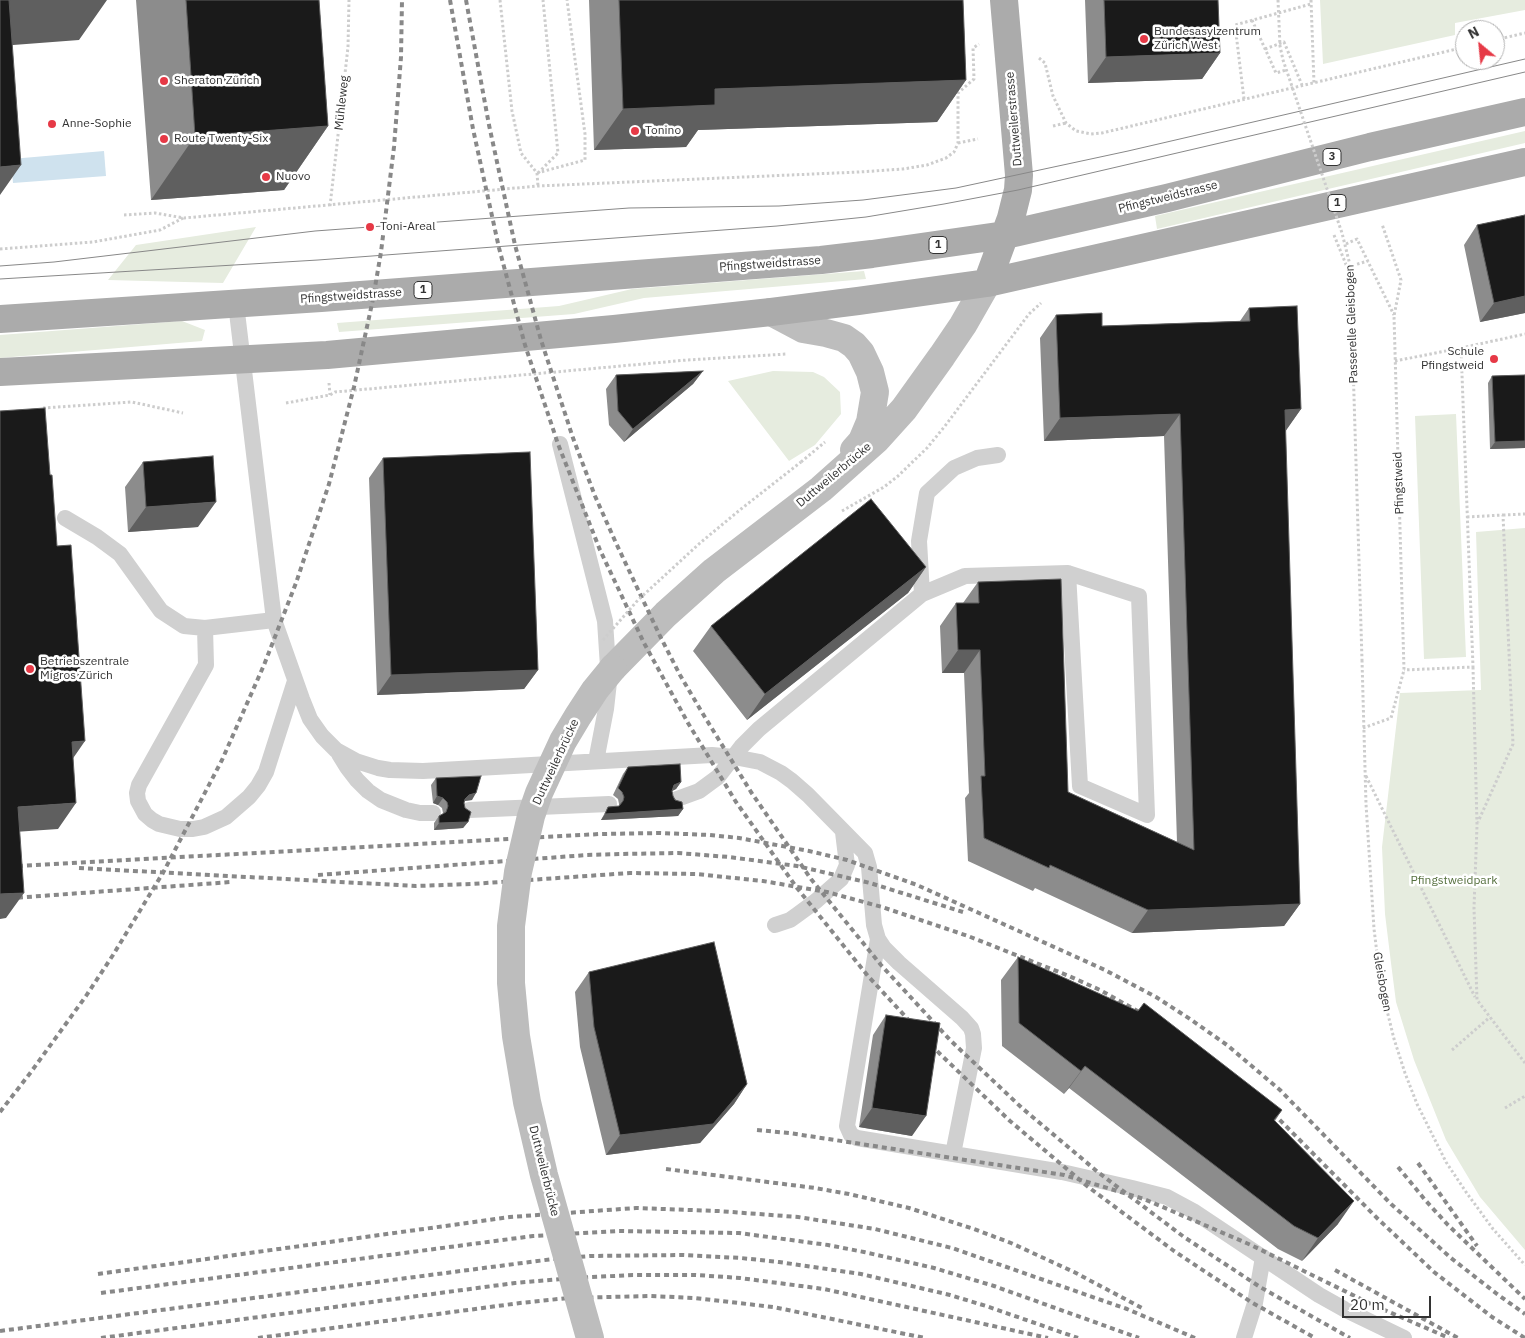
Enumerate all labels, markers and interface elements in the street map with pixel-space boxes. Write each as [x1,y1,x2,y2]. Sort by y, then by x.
north arrow [1455,20,1505,70]
text: N [1465,22,1482,43]
place label: Bundesasylzentrum Zürich West [1154,25,1261,53]
marker: Bundesasylzentrum Zürich West [1138,33,1150,45]
street label: Duttweilerstrasse [1003,71,1025,167]
place label: Sheraton Zürich [174,74,260,88]
marker: Sheraton Zürich [158,75,170,87]
street label: Mühleweg [332,75,352,131]
place label: Anne-Sophie [62,117,132,131]
marker: Anne-Sophie [46,118,58,130]
place label: Tonino [645,124,681,138]
marker: Tonino [629,125,641,137]
place label: Route Twenty-Six [174,132,268,146]
marker: Route Twenty-Six [158,133,170,145]
road number: 3 [1323,148,1341,166]
place label: Nuovo [276,170,310,184]
marker: Nuovo [260,171,272,183]
street label: Pfingstweidstrasse [1117,178,1219,216]
road number: 1 [1328,194,1346,212]
place label: Toni-Areal [380,220,435,234]
marker: Toni-Areal [364,221,376,233]
road number: 1 [929,236,947,254]
street label: Pfingstweidstrasse [719,253,821,275]
street label: Passerelle Gleisbogen [1343,264,1361,384]
road number: 1 [414,282,432,298]
street label: Pfingstweidstrasse [300,285,402,307]
place label: Schule Pfingstweid [1421,345,1484,373]
marker: Schule Pfingstweid [1488,353,1500,365]
street label: Duttweilerbrücke [794,440,874,510]
street label: Pfingstweid [1391,451,1407,515]
place label: Betriebszentrale Migros Zürich [40,655,129,683]
marker: Betriebszentrale Migros Zürich [24,663,36,675]
street label: Duttweilerbrücke [530,717,582,807]
park label: Pfingstweidpark [1411,874,1497,888]
street label: Gleisbogen [1370,951,1394,1013]
street label: Duttweilerbrücke [526,1124,562,1218]
scale bar [1345,1286,1434,1318]
text: 20 m [1350,1295,1385,1314]

